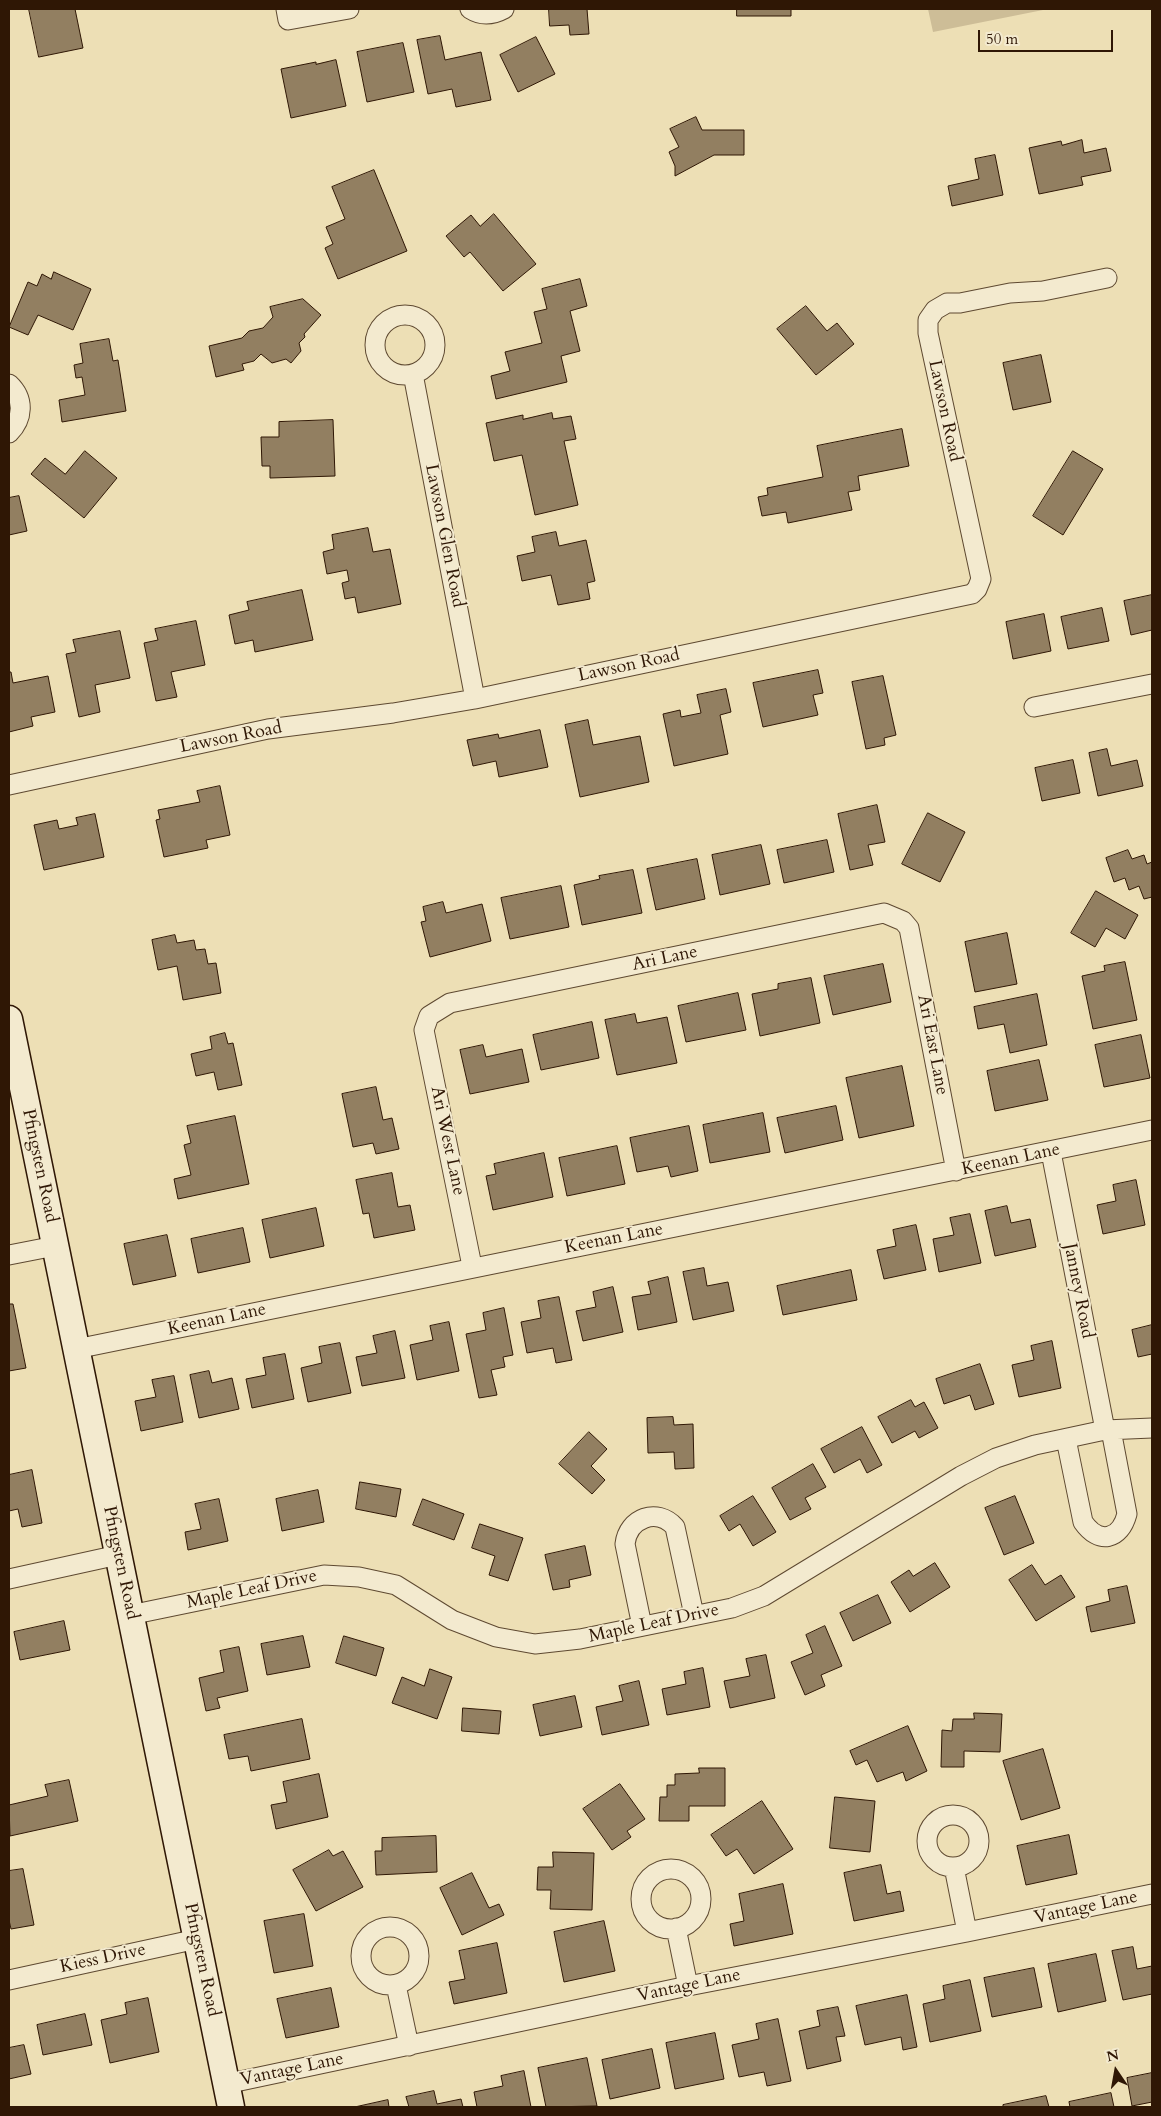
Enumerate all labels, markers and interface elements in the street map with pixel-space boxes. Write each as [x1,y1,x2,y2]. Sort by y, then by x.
scale bar [981,20,1116,52]
text: 50 m [986,29,1018,49]
street label: Lawson Road [923,358,965,464]
street label: Lawson Glen Road [420,463,468,609]
street label: Lawson Road [576,645,682,687]
street label: Lawson Road [178,718,284,758]
street label: Ari Lane [630,942,700,976]
street label: Ari East Lane [912,993,952,1097]
street label: Ari West Lane [425,1084,469,1198]
street label: Pfingsten Road [16,1107,62,1225]
street label: Keenan Lane [960,1139,1062,1181]
street label: Keenan Lane [563,1219,665,1259]
street label: Janney Road [1058,1242,1098,1340]
street label: Keenan Lane [166,1299,268,1341]
street label: Pfingsten Road [97,1504,143,1622]
street label: Maple Leaf Drive [185,1566,319,1614]
street label: Maple Leaf Drive [587,1600,721,1648]
street label: Vantage Lane [1032,1887,1140,1929]
street label: Pfingsten Road [178,1901,224,2019]
street label: Kiess Drive [58,1939,148,1979]
street label: Vantage Lane [635,1965,743,2007]
text: N [1105,2045,1121,2066]
north arrow [1091,2046,1141,2096]
street label: Vantage Lane [238,2049,346,2091]

